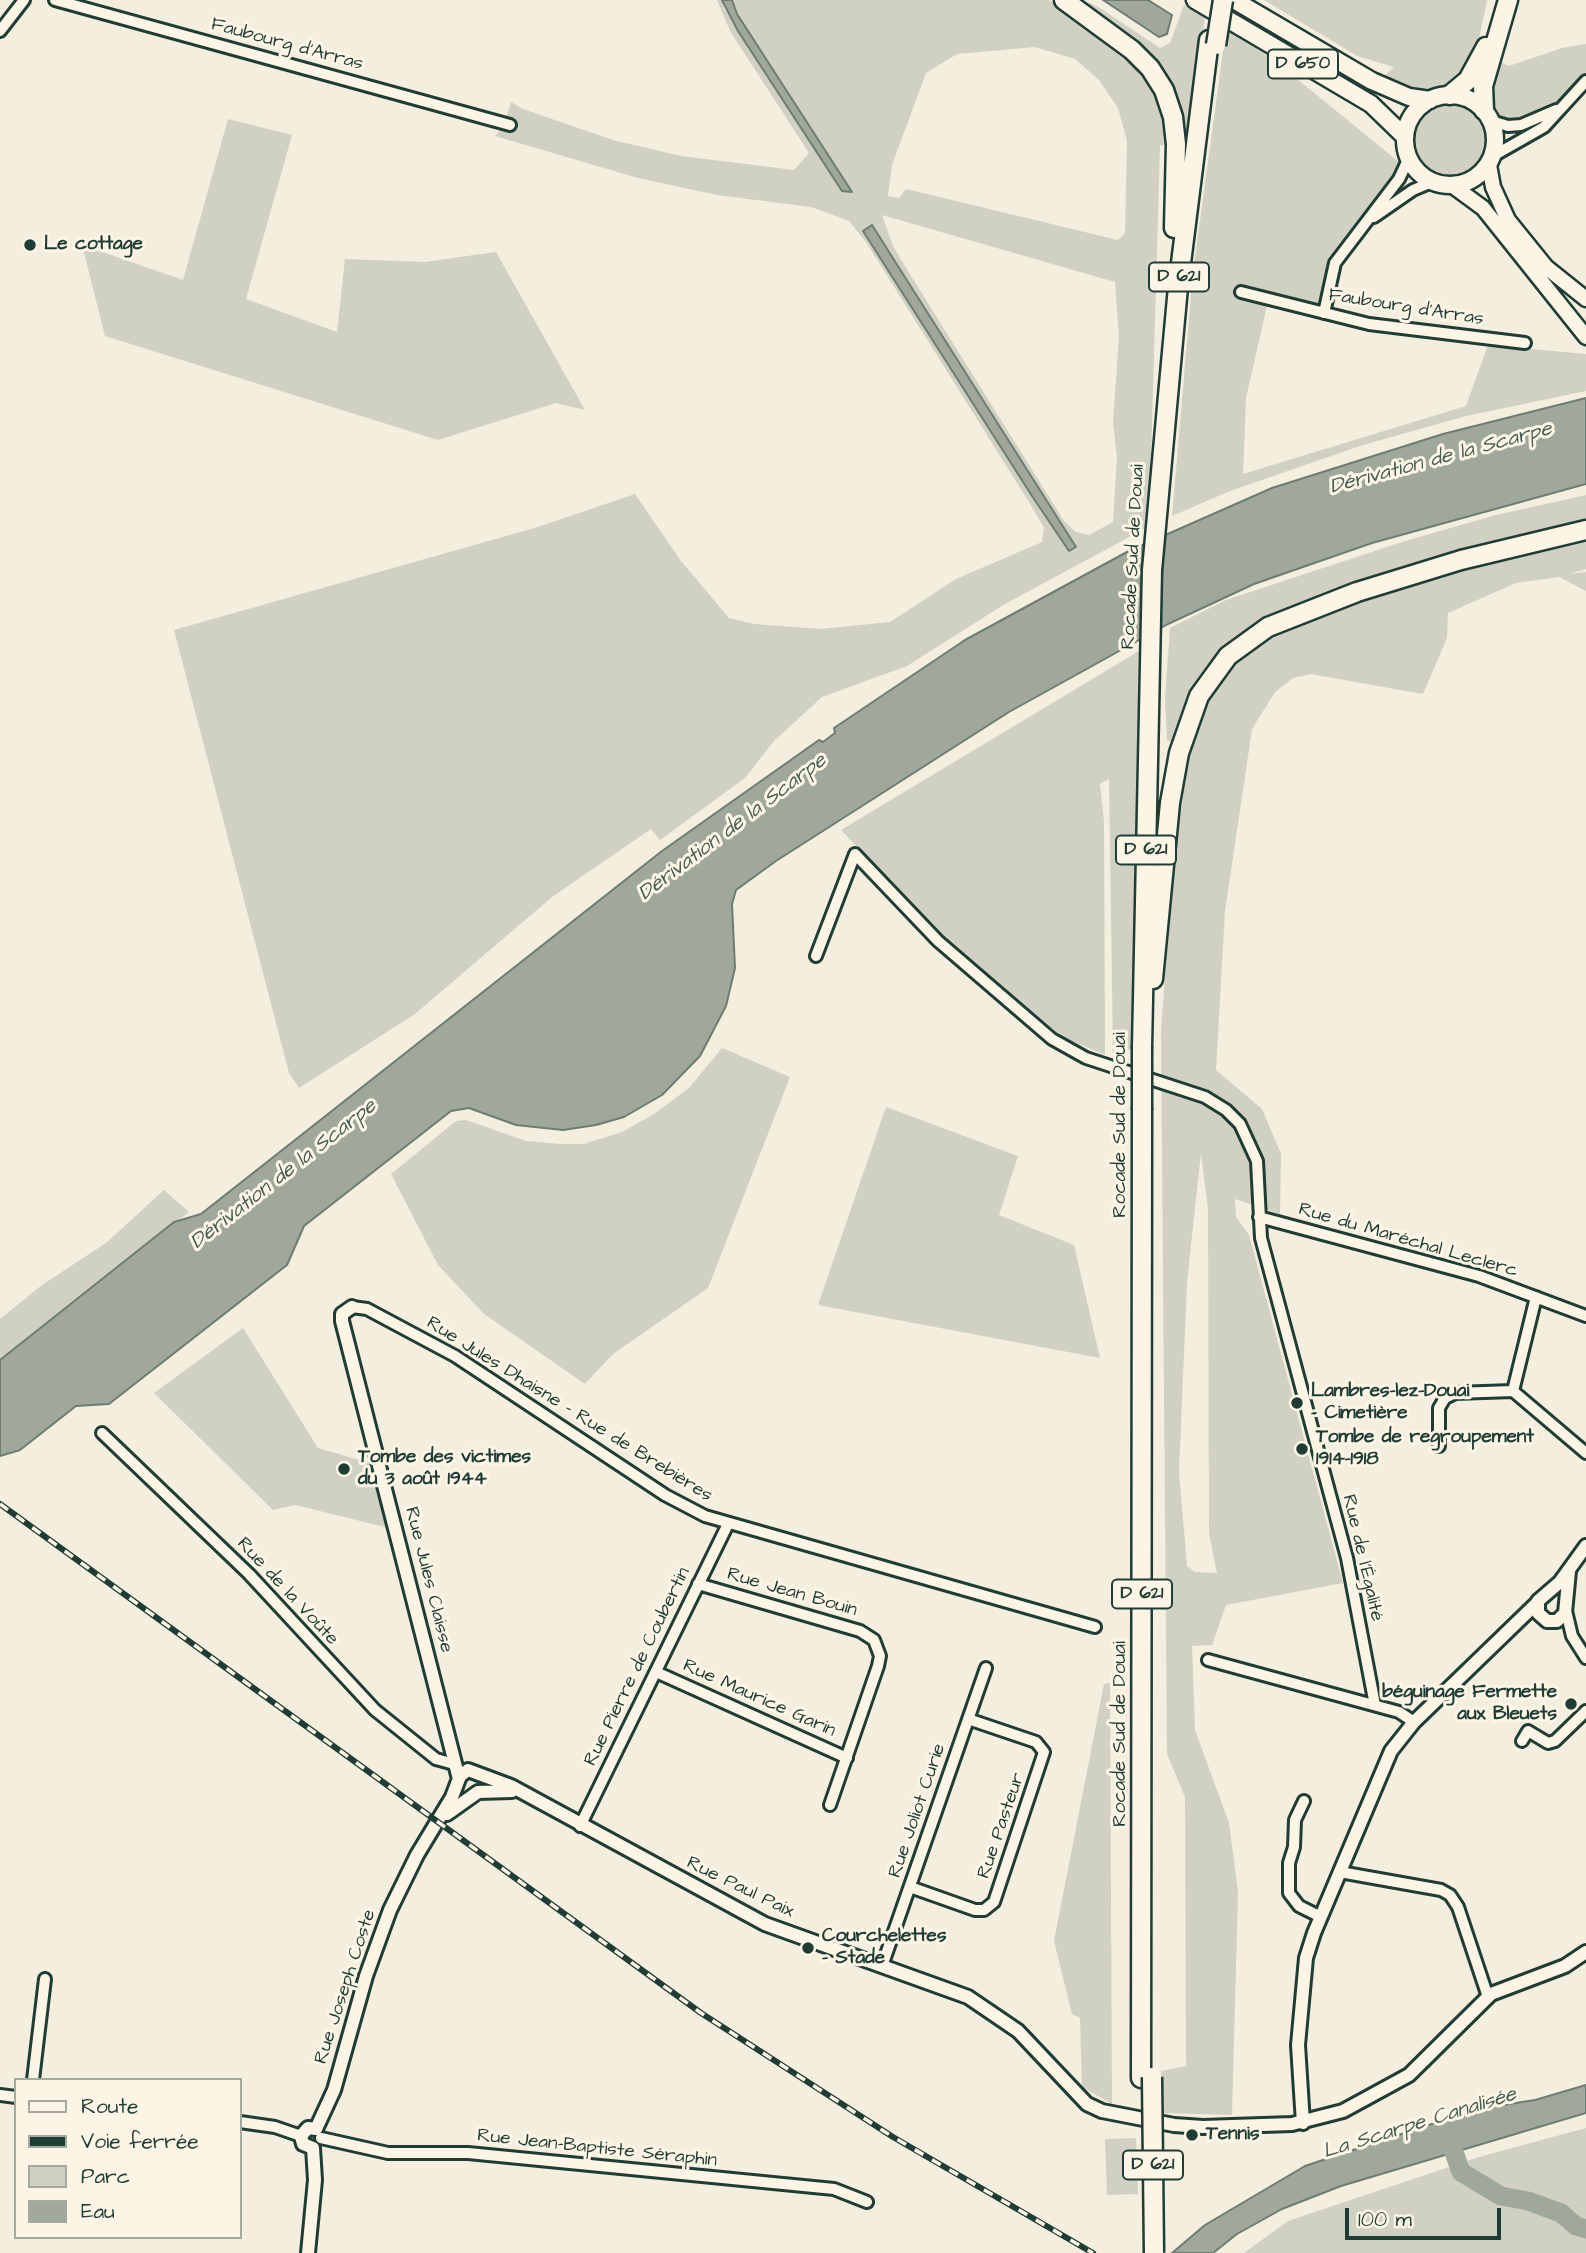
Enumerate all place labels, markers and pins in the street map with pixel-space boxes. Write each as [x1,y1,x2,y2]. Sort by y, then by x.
place label: Le cottage [44,234,143,256]
marker: Le cottage [22,237,38,253]
place label: Lambres-lez-Douai – Cimetière [1311,1381,1469,1425]
marker: Lambres-lez-Douai – Cimetière [1289,1395,1305,1411]
place label: Tombe de regroupement 1914-1918 [1316,1427,1534,1471]
marker: Tombe de regroupement 1914-1918 [1294,1441,1310,1457]
place label: Tombe des victimes du 3 août 1944 [358,1447,531,1491]
marker: Tombe des victimes du 3 août 1944 [336,1461,352,1477]
place label: béguinage Fermette aux Bleuets [1382,1682,1557,1726]
marker: béguinage Fermette aux Bleuets [1563,1696,1579,1712]
place label: Courchelettes – Stade [822,1926,946,1970]
marker: Courchelettes – Stade [800,1940,816,1956]
place label: Tennis [1206,2124,1260,2146]
marker: Tennis [1184,2127,1200,2143]

